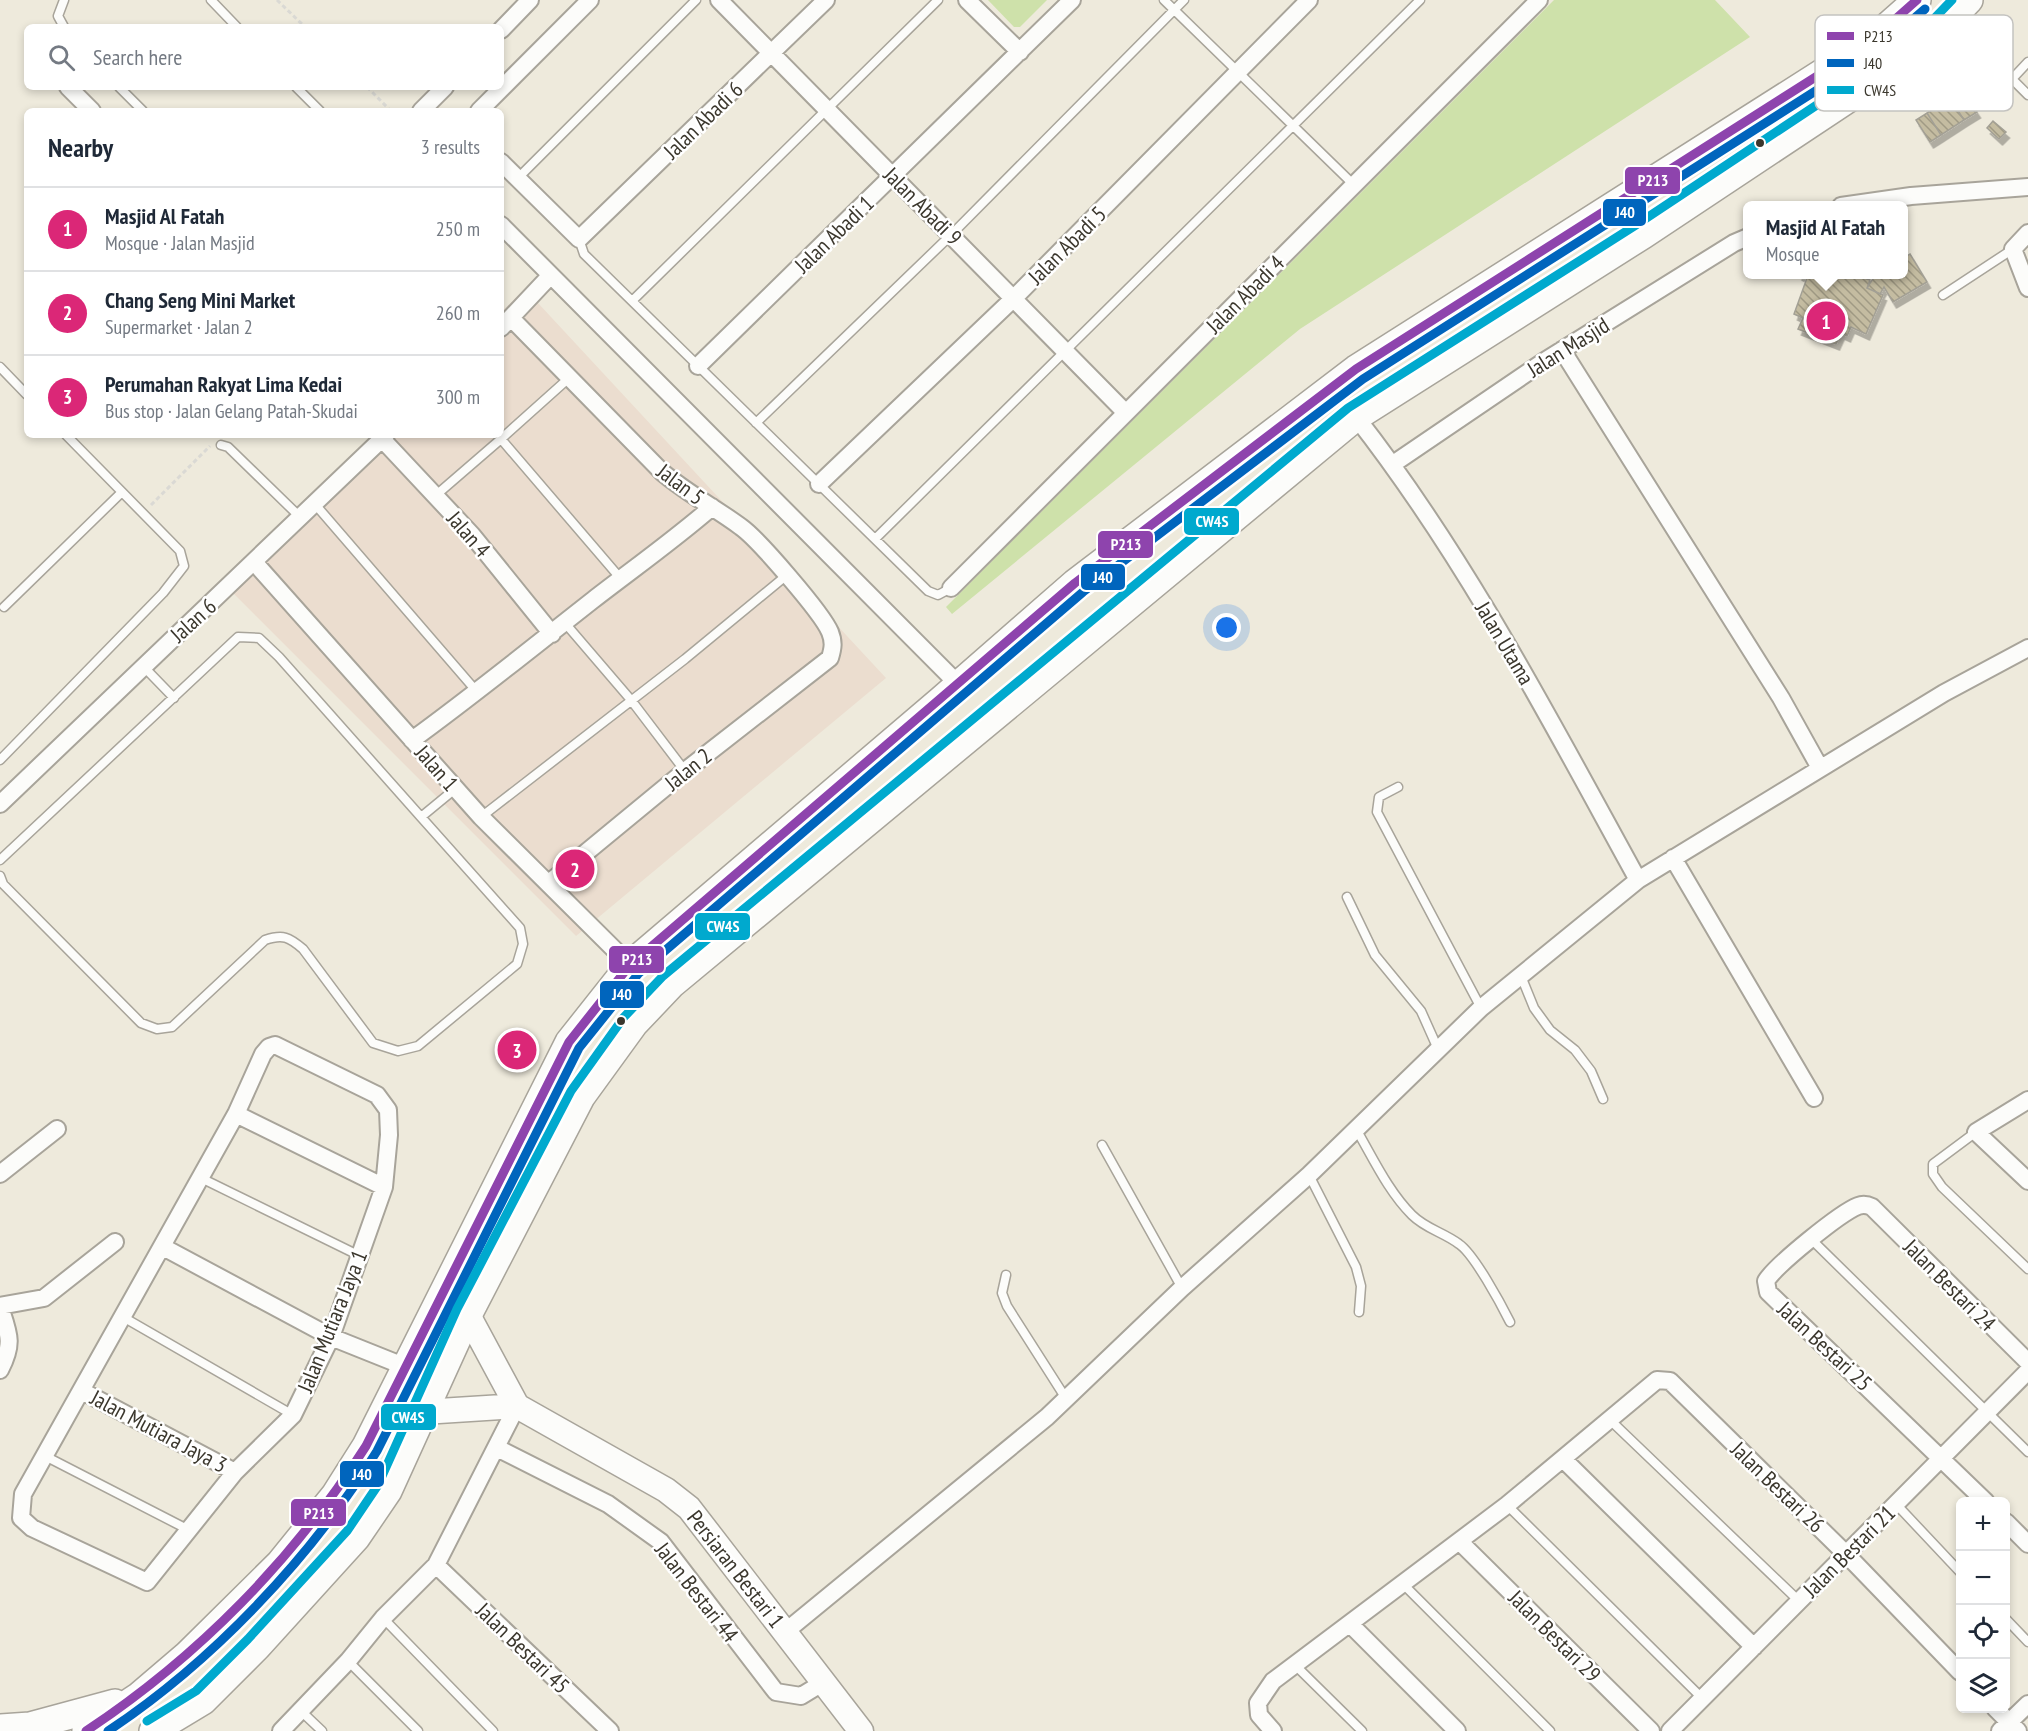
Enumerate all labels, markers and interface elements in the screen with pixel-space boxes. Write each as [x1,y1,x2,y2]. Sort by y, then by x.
legend [1815,15,2013,111]
search box [24,24,504,90]
text: P213 [1864,26,1893,46]
icon: search [45,41,78,74]
text: Search here [93,43,182,71]
text: J40 [1863,53,1882,73]
street label: Jalan Abadi 6 [657,75,748,165]
text: CW4S [1864,80,1896,100]
text: Nearby [48,131,113,164]
text: 3 results [421,134,480,160]
unlabelled marker [1754,137,1766,149]
street label: Jalan Abadi 9 [877,160,968,251]
line badge: P213 [1624,166,1681,195]
text: P213 [1638,170,1668,190]
street label: Jalan Abadi 1 [788,189,879,279]
line badge: J40 [1602,198,1647,227]
street label: Jalan Abadi 5 [1021,200,1112,291]
popup [1743,201,1908,279]
text: Masjid Al Fatah [105,202,224,230]
text: J40 [1614,202,1635,222]
text: Masjid Al Fatah [1766,213,1885,241]
text: 1 [63,216,72,242]
text: 250 m [436,216,480,242]
text: Mosque · Jalan Masjid [105,230,255,256]
text: Mosque [1766,241,1820,267]
street label: Jalan Abadi 4 [1199,249,1290,340]
text: Chang Seng Mini Market [105,286,295,314]
pin: 1 [1806,298,1846,344]
text: 2 [63,300,72,326]
text: 260 m [436,300,480,326]
street label: Jalan Masjid [1521,311,1614,384]
text: Supermarket · Jalan 2 [105,314,253,340]
text: Perumahan Rakyat Lima Kedai [105,370,342,398]
text: 3 [63,384,72,410]
text: 300 m [436,384,480,410]
text: Bus stop · Jalan Gelang Patah-Skudai [105,398,358,424]
street label: Jalan 5 [651,456,710,511]
street label: Jalan 4 [441,504,497,563]
line badge: CW4S [1183,507,1240,536]
text: CW4S [1195,511,1229,531]
line badge: P213 [1097,530,1154,559]
text: P213 [1111,534,1141,554]
line badge: J40 [1080,563,1126,591]
text: J40 [1092,567,1113,587]
street label: Jalan 6 [163,592,222,649]
street label: Jalan Utama [1469,596,1541,690]
your location [1212,613,1241,642]
street label: Jalan 1 [409,738,465,797]
street label: Jalan 2 [658,742,717,797]
pin: 2 [556,846,594,892]
line badge: CW4S [694,912,751,941]
text: CW4S [706,916,740,936]
line badge: P213 [608,945,665,974]
text: P213 [622,949,652,969]
line badge: J40 [599,980,645,1009]
text: J40 [611,984,632,1004]
unlabelled marker [615,1015,627,1027]
pin: 3 [498,1028,536,1072]
street label: Jalan Bestari 24 [1897,1232,2002,1337]
street label: Jalan Mutiara Jaya 1 [290,1246,373,1397]
street label: Jalan Bestari 25 [1771,1294,1878,1397]
street label: Jalan Mutiara Jaya 3 [85,1383,232,1479]
line badge: CW4S [380,1403,437,1431]
text: CW4S [391,1407,425,1427]
street label: Jalan Bestari 26 [1725,1435,1831,1539]
line badge: J40 [339,1460,385,1488]
text: J40 [351,1464,372,1484]
map controls [1956,1497,2010,1713]
button: + [1956,1497,2010,1551]
line badge: P213 [290,1498,347,1527]
street label: Jalan Bestari 21 [1796,1499,1901,1604]
text: P213 [304,1503,334,1523]
street label: Persiaran Bestari 1 [681,1505,791,1633]
street label: Jalan Bestari 44 [649,1536,745,1648]
button: − [1956,1551,2010,1605]
street label: Jalan Bestari 29 [1502,1583,1607,1688]
street label: Jalan Bestari 45 [470,1596,576,1700]
button: locate [1956,1605,2010,1659]
button: layers [1956,1659,2010,1713]

